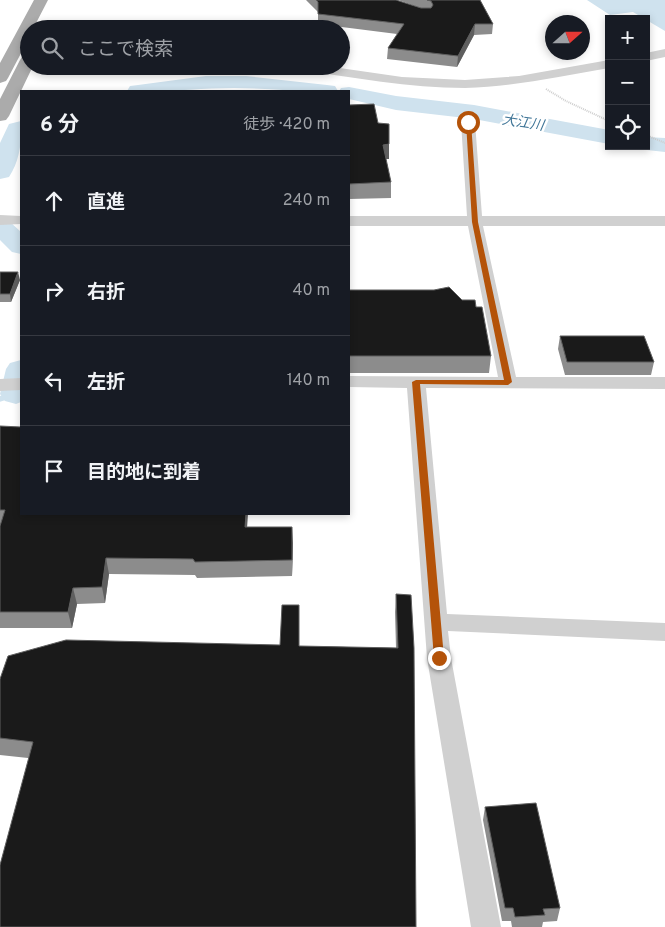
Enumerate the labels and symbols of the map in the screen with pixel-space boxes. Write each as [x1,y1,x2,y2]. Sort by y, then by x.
north arrow [545,15,590,60]
route start [457,111,480,134]
water label: 大江川 [501,112,547,135]
route end [428,647,451,670]

